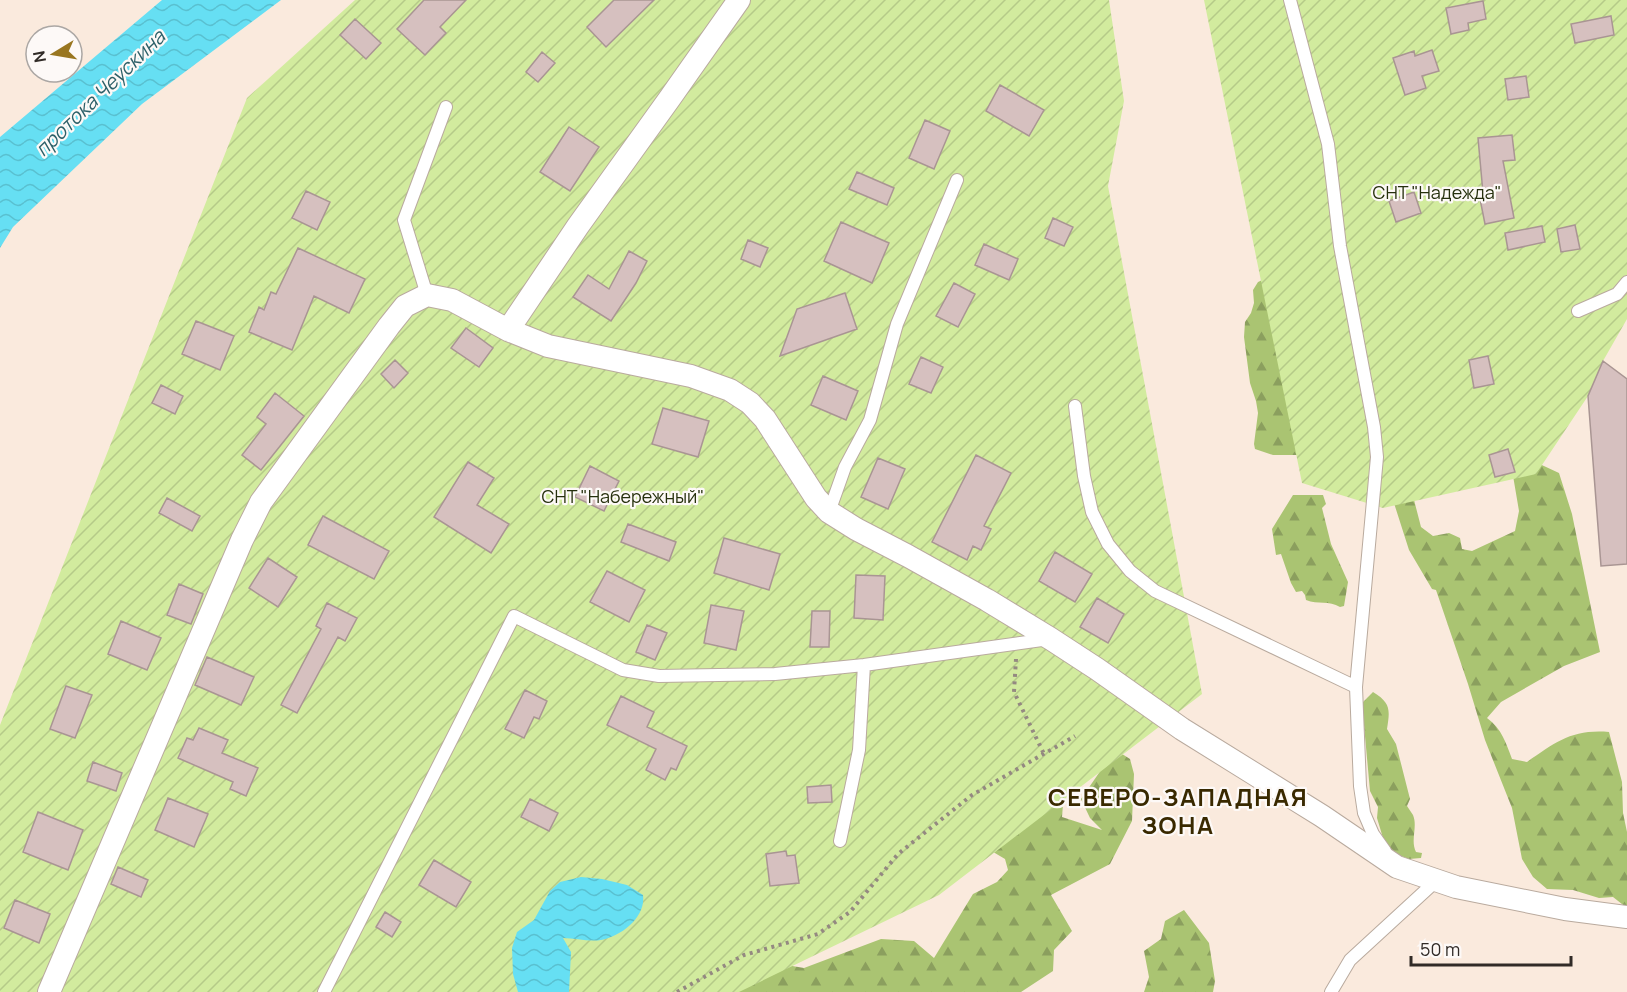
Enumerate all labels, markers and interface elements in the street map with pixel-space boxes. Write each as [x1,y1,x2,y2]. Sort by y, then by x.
water label: протока Чеускина [29,23,171,162]
north arrow [24,24,84,84]
text: N [27,49,51,65]
park label: СНТ "Надежда" [1373,180,1502,204]
park label: СНТ "Набережный" [542,484,704,508]
district label: СЕВЕРО-ЗАПАДНАЯ ЗОНА [1048,780,1308,841]
scale bar [1411,929,1572,967]
text: 50 m [1420,937,1460,961]

